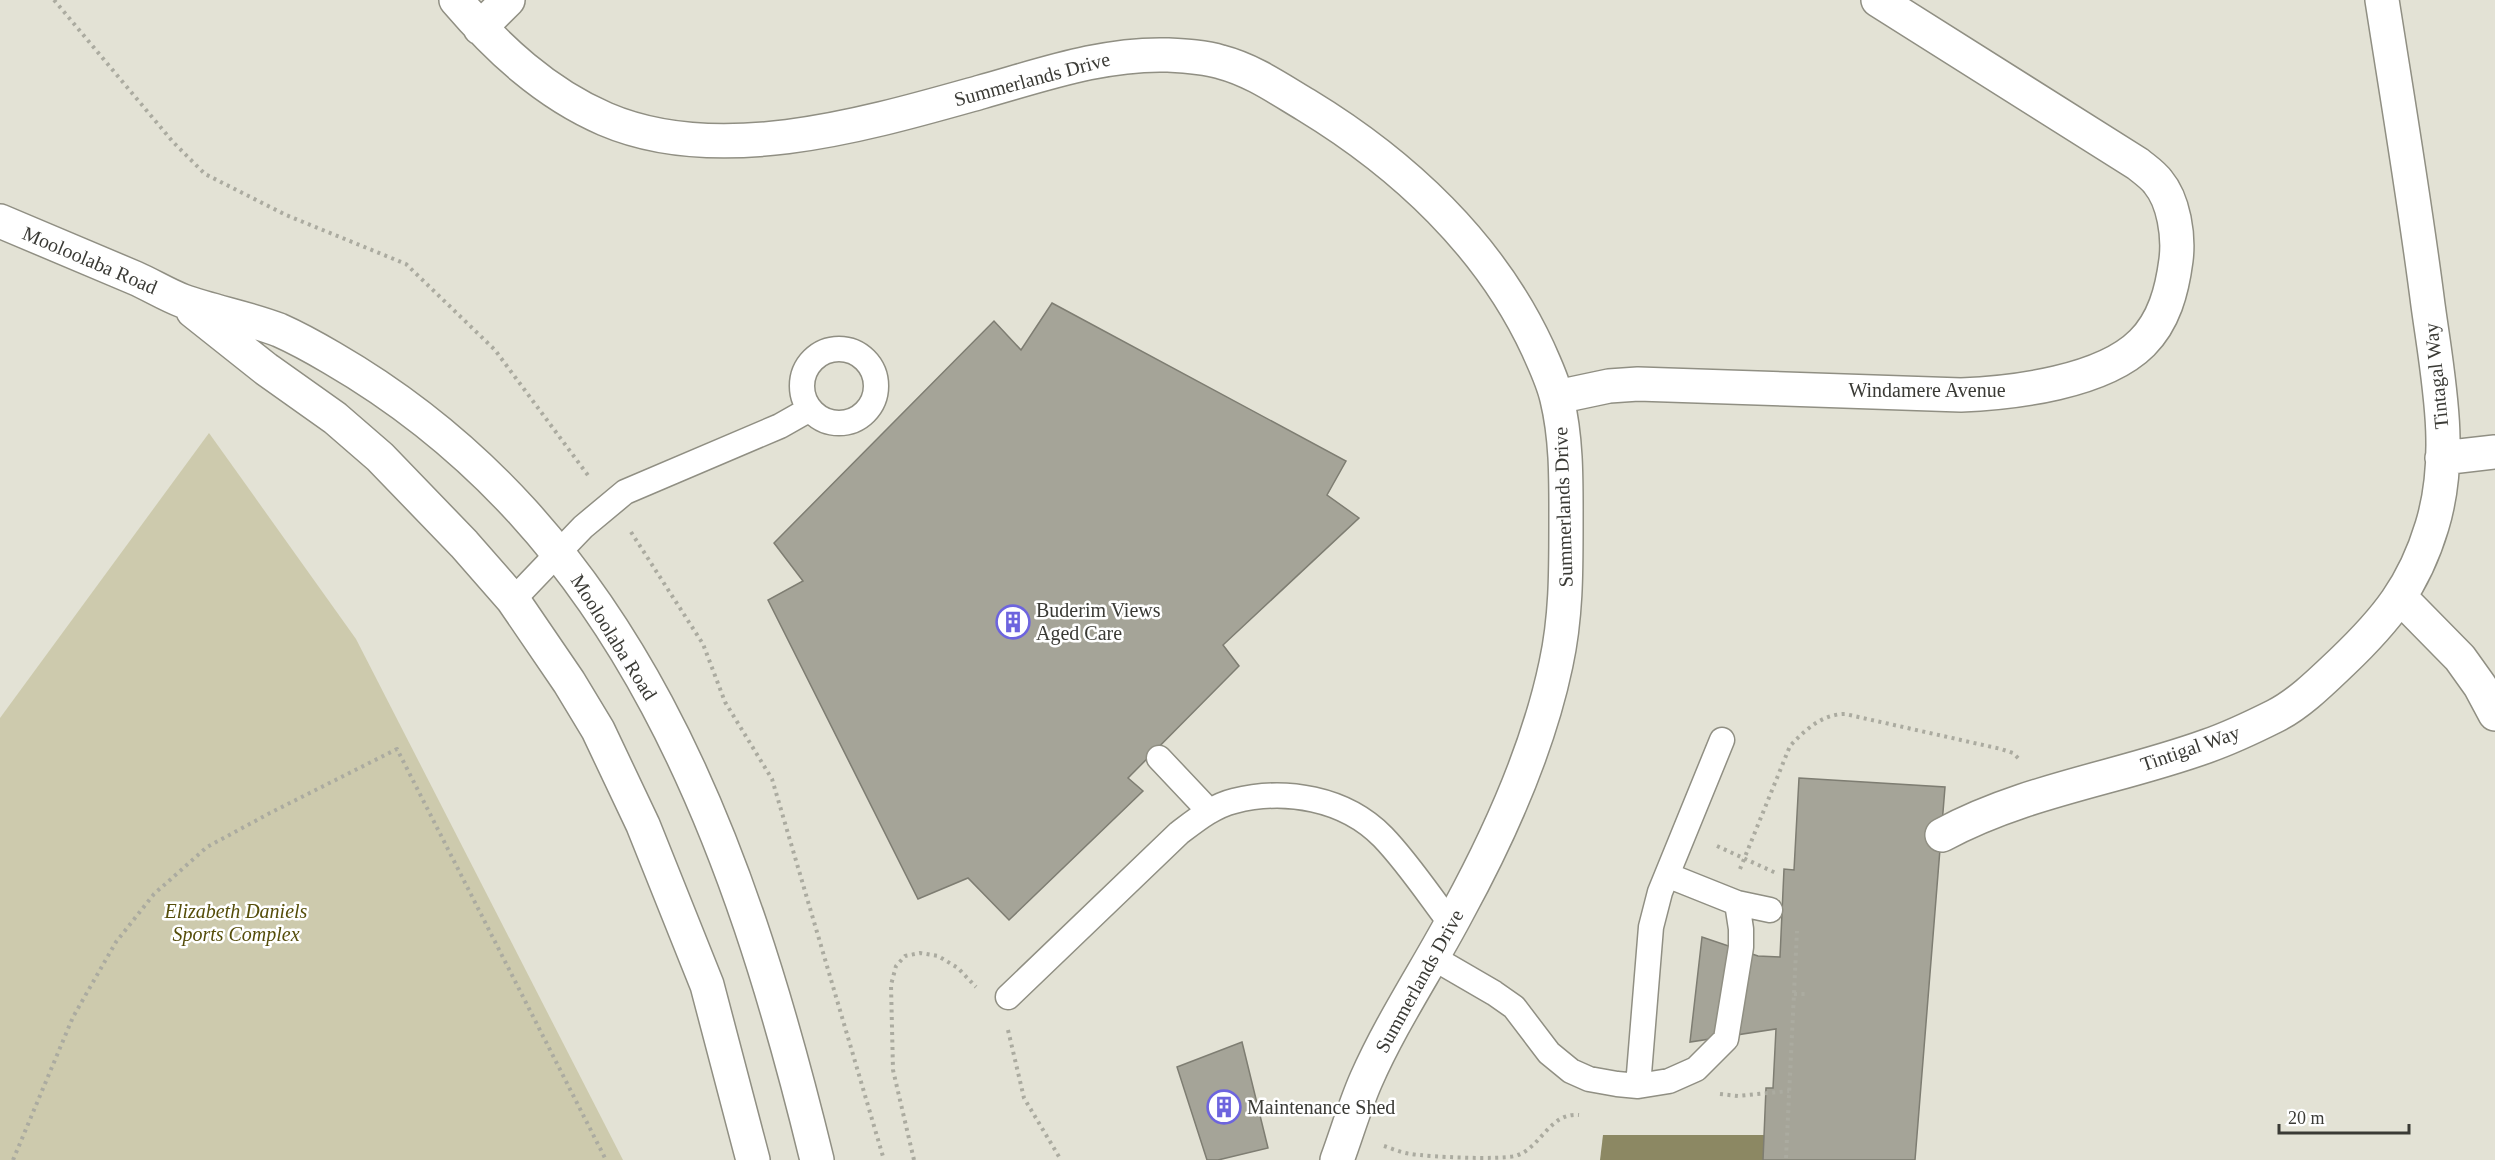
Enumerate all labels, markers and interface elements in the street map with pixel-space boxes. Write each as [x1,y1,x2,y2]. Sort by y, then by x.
street label: Summerlands Drive [952,48,1112,110]
street label: Mooloolaba Road [19,222,161,298]
street label: Tintagal Way [2419,322,2454,430]
street label: Windamere Avenue [1848,379,2006,401]
street label: Summerlands Drive [1549,426,1577,588]
street label: Mooloolaba Road [567,570,661,704]
place label: Buderim Views Aged Care [1036,599,1161,645]
building icon: Buderim Views Aged Care [995,604,1031,640]
street label: Tintigal Way [2138,721,2243,776]
park label: Elizabeth Daniels Sports Complex [164,900,308,946]
street label: Summerlands Drive [1370,905,1468,1057]
building icon: Maintenance Shed [1206,1089,1242,1125]
place label: Maintenance Shed [1247,1096,1395,1118]
scale bar [2279,1097,2410,1135]
text: 20 m [2288,1108,2325,1128]

